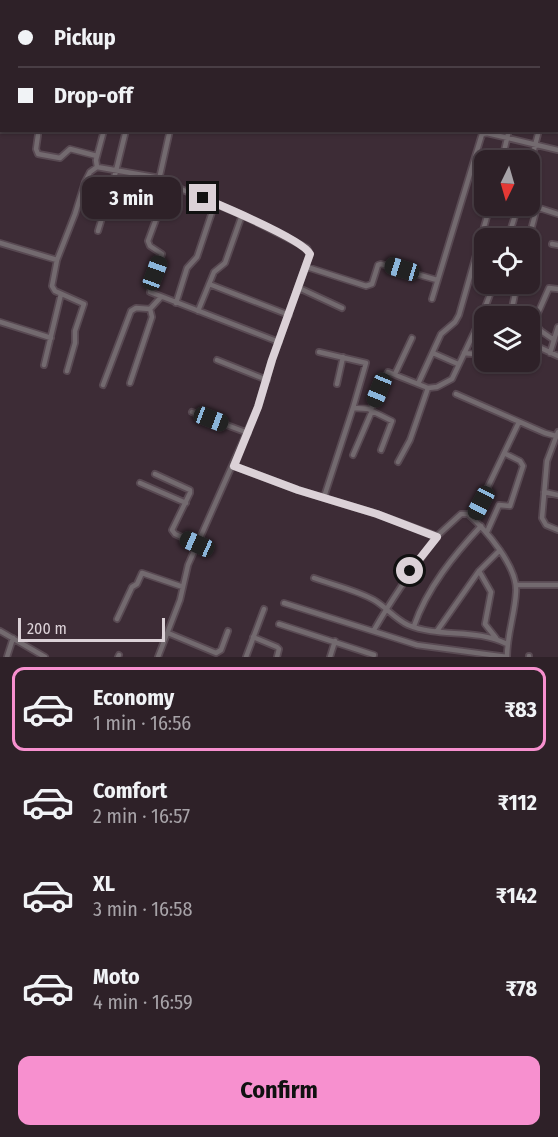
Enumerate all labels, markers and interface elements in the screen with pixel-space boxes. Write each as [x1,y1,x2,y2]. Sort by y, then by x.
text: Pickup [54,24,116,51]
text: Drop-off [54,82,133,109]
north arrow [474,150,540,216]
map controls [474,150,540,372]
callout: 3 min [83,177,182,219]
route end [189,184,216,211]
text: 3 min [109,186,154,210]
button: locate [474,228,540,294]
car [140,253,170,293]
car [382,255,422,283]
button: layers [474,306,540,372]
car [364,370,394,410]
car [191,404,231,434]
car [465,483,497,523]
car [177,528,217,560]
route start [396,557,423,584]
scale bar [18,615,165,642]
text: 200 m [27,619,67,638]
icon: car [21,682,75,736]
text: Economy [93,684,174,711]
text: ₹83 [504,696,537,723]
text: 1 min · 16:56 [93,711,191,735]
icon: car [21,775,75,829]
text: Comfort [93,777,167,804]
text: ₹112 [498,789,537,816]
text: 2 min · 16:57 [93,804,190,828]
icon: car [21,868,75,922]
text: XL [93,870,115,897]
text: ₹142 [496,882,537,909]
text: 3 min · 16:58 [93,897,193,921]
icon: car [21,961,75,1015]
text: Moto [93,963,140,990]
text: ₹78 [506,975,537,1002]
text: 4 min · 16:59 [93,990,193,1014]
button: Confirm [18,1056,540,1125]

